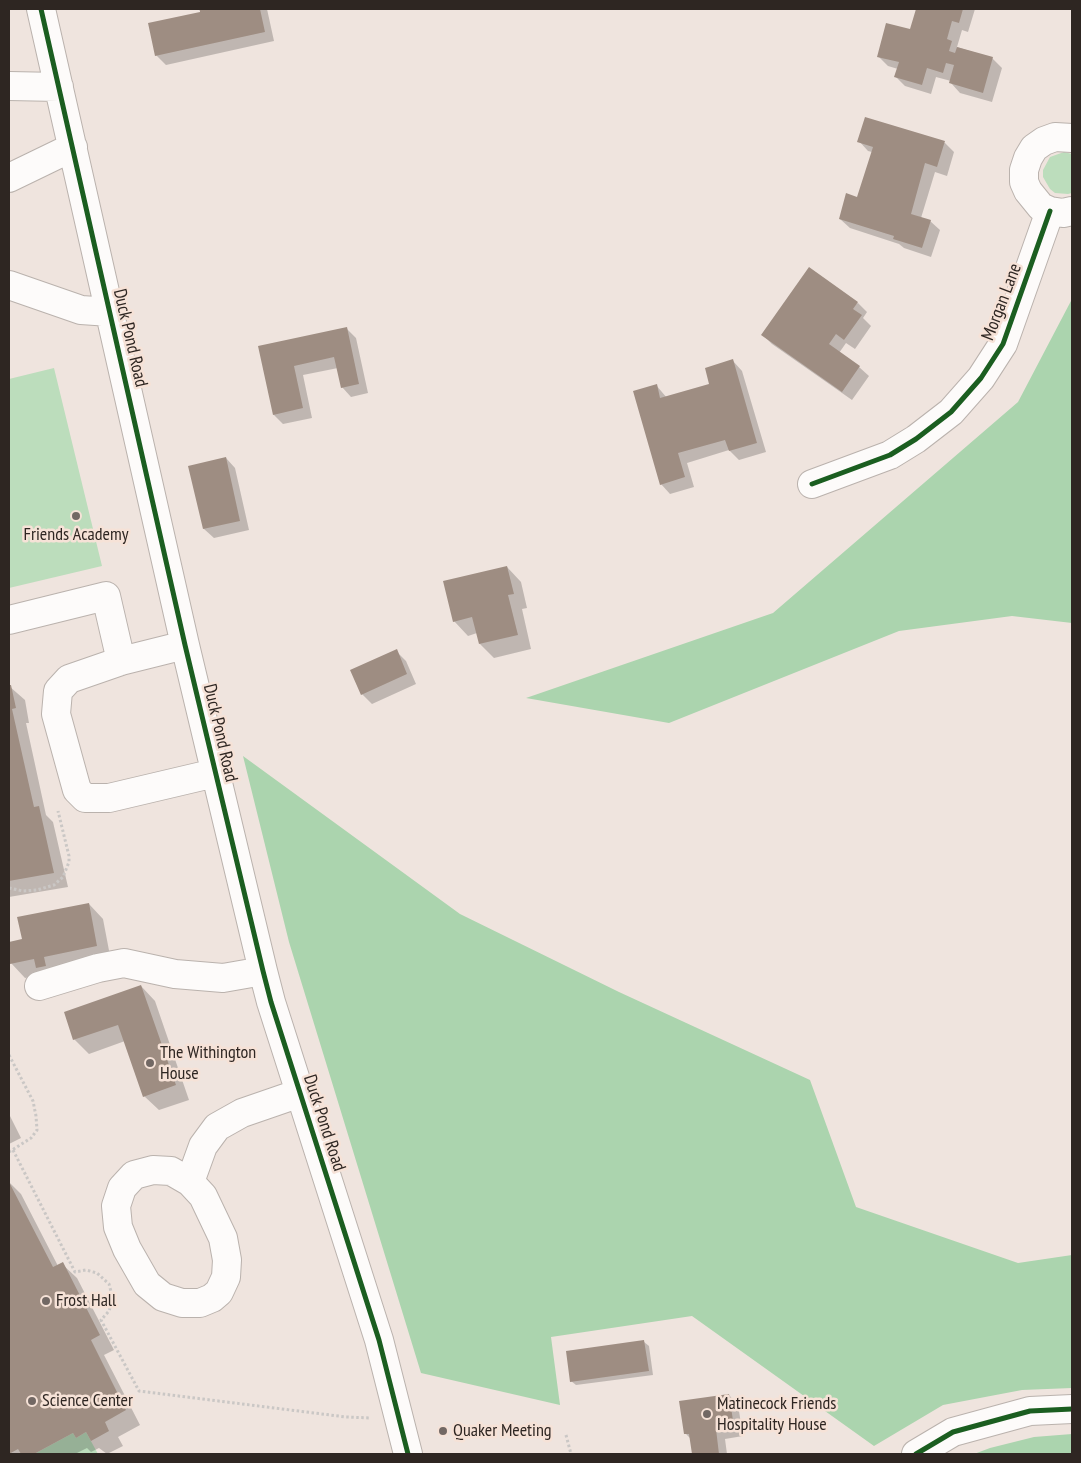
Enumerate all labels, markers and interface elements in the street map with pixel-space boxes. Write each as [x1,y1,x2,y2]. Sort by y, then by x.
street label: Morgan Lane [977,260,1027,344]
street label: Duck Pond Road [108,287,152,389]
marker: Friends Academy [70,510,82,522]
place label: Friends Academy [24,524,128,546]
street label: Duck Pond Road [198,682,242,784]
place label: The Withington House [160,1042,256,1084]
marker: The Withington House [144,1057,156,1069]
street label: Duck Pond Road [298,1072,350,1174]
place label: Frost Hall [56,1290,116,1312]
marker: Frost Hall [40,1295,52,1307]
place label: Science Center [42,1390,133,1412]
place label: Matinecock Friends Hospitality House [717,1393,836,1436]
marker: Science Center [26,1395,38,1407]
marker: Matinecock Friends Hospitality House [701,1408,713,1420]
place label: Quaker Meeting [453,1420,552,1442]
marker: Quaker Meeting [437,1425,449,1437]

